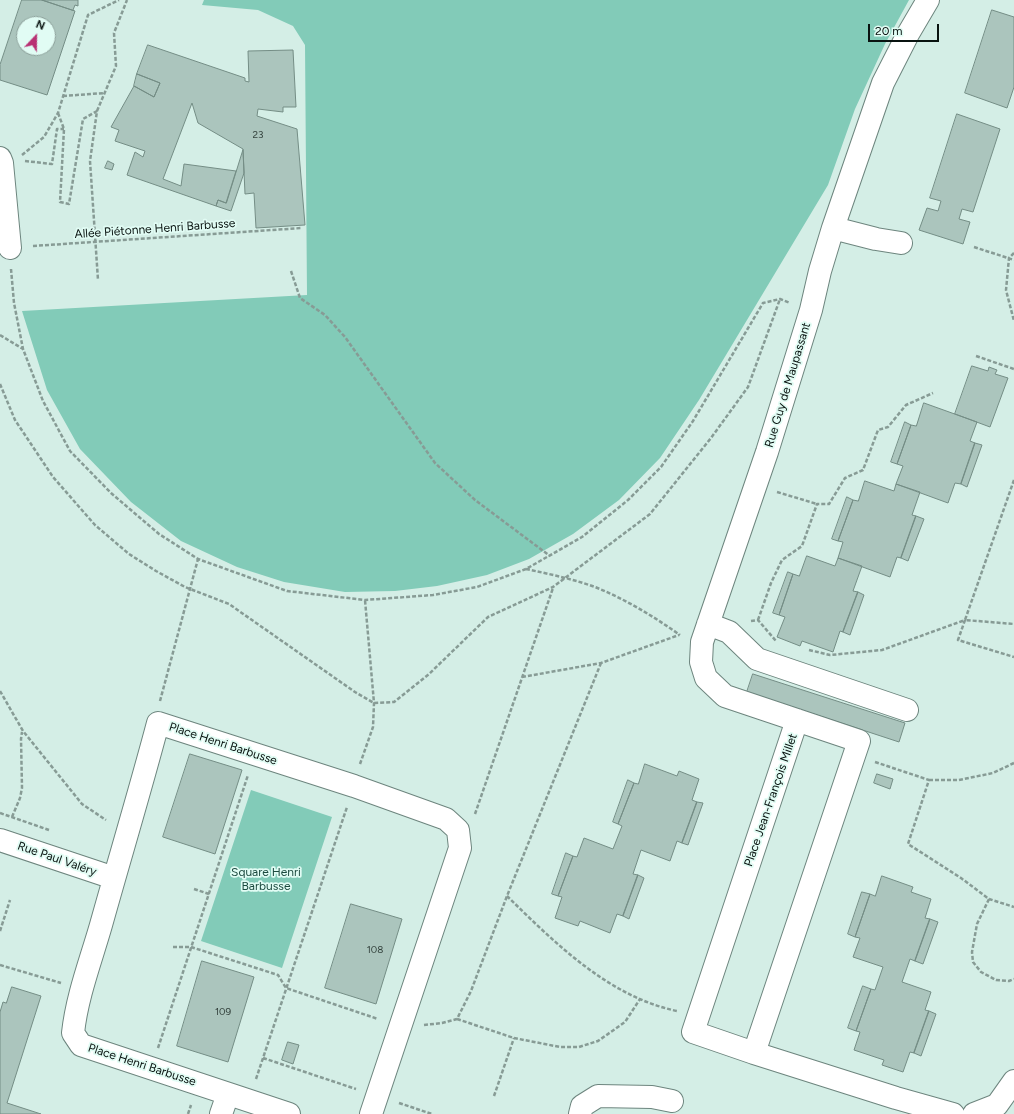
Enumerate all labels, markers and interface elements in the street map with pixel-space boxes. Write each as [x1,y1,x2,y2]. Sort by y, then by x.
north arrow [16,16,56,56]
scale bar [870,16,941,42]
text: N [34,18,47,33]
text: 20 m [875,24,903,38]
house number: 23 [252,129,264,141]
street label: Allée Piétonne Henri Barbusse [74,216,236,242]
street label: Rue Guy de Maupassant [762,321,814,449]
street label: Place Henri Barbusse [167,720,279,768]
street label: Place Jean-François Millet [741,732,801,868]
street label: Rue Paul Valéry [16,839,98,879]
park label: Square Henri Barbusse [231,865,301,893]
house number: 108 [367,944,383,956]
house number: 109 [215,1006,231,1018]
street label: Place Henri Barbusse [86,1041,198,1089]

